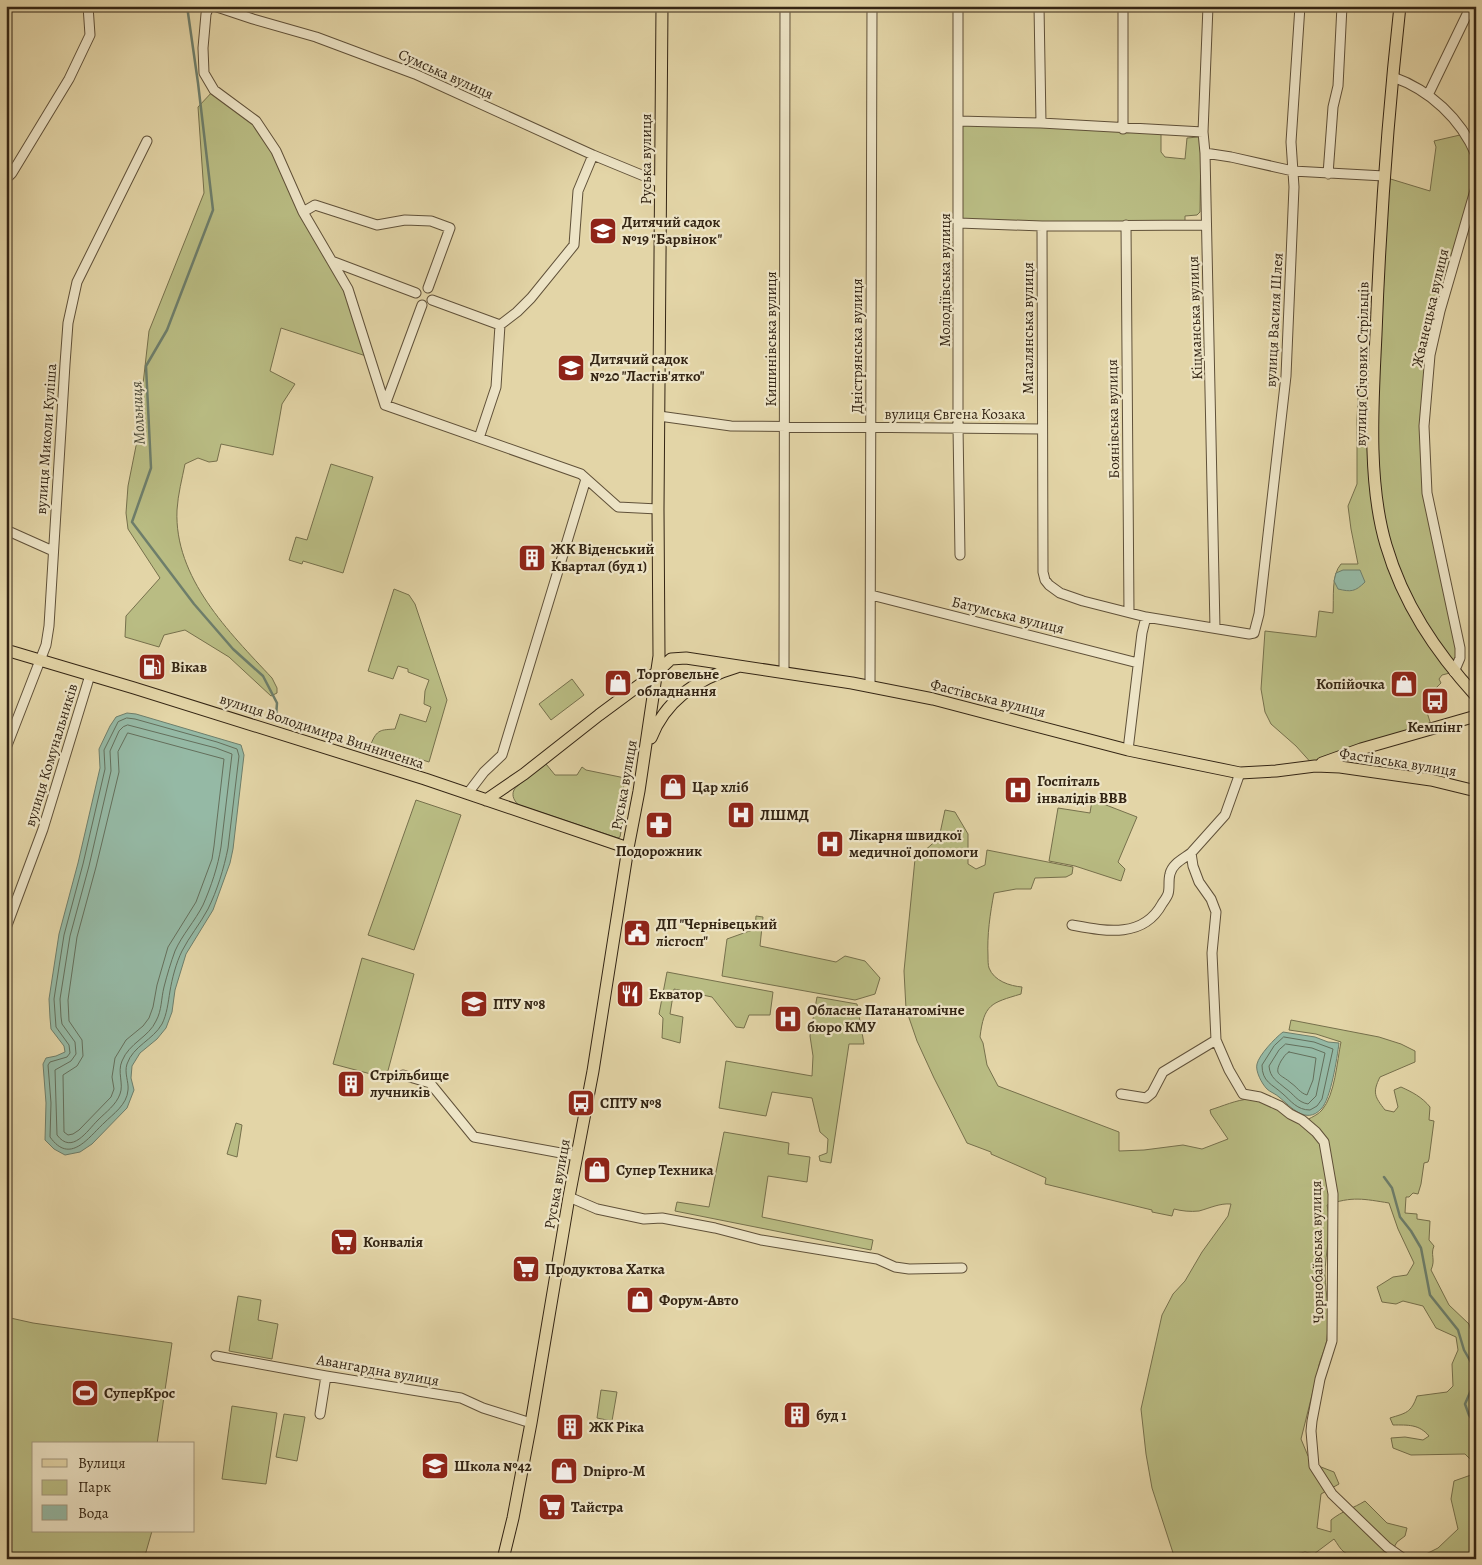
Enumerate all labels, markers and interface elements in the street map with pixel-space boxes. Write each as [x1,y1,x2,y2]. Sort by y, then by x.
street label: Сумська вулиця [395,44,497,104]
street label: Руська вулиця [636,113,656,205]
place label: Дитячий садок №19 "Барвінок" [622,212,722,249]
street label: Молодіївська вулиця [935,213,955,347]
school or university icon: Дитячий садок №19 "Барвінок" [588,216,618,246]
street label: Жванецька вулиця [1407,247,1453,369]
street label: вулиця Василя Шлея [1260,252,1288,388]
street label: Кіцманська вулиця [1183,256,1207,380]
street label: Магалянська вулиця [1018,262,1038,394]
street label: Кишинівська вулиця [761,271,781,407]
street label: Дністрянська вулиця [847,278,867,414]
street label: вулиця Січових Стрільців [1351,281,1373,447]
place label: Дитячий садок №20 "Ластів'ятко" [590,349,705,386]
school or university icon: Дитячий садок №20 "Ластів'ятко" [556,353,586,383]
street label: Боянівська вулиця [1102,359,1124,479]
street label: вулиця Миколи Куліша [31,363,61,515]
water label: Мольниця [125,381,151,445]
street label: вулиця Євгена Козака [885,404,1026,424]
place label: ЖК Віденський Квартал (буд 1) [551,539,655,576]
building icon: ЖК Віденський Квартал (буд 1) [517,543,547,573]
street label: Батумська вулиця [950,591,1066,639]
fuel station icon: Вікав [137,652,167,682]
place label: Вікав [171,657,207,677]
place label: Торговельне обладнання [637,664,719,701]
shop icon: Торговельне обладнання [603,668,633,698]
shop icon: Копійочка [1389,669,1419,699]
street label: Фастівська вулиця [928,674,1048,722]
place label: Копійочка [1316,674,1386,694]
street label: вулиця Комунальників [20,681,82,829]
bus stop icon: Кемпінг [1420,686,1450,716]
street label: вулиця Володимира Винниченка [217,688,427,774]
place label: Кемпінг [1408,717,1463,737]
street label: Руська вулиця [606,738,642,832]
street label: Фастівська вулиця [1338,743,1458,781]
place label: Госпіталь інвалідів ВВВ [1037,771,1127,808]
shop icon: Цар хліб [658,772,688,802]
hospital icon: Госпіталь інвалідів ВВВ [1003,775,1033,805]
place label: Цар хліб [692,777,749,797]
hospital icon: ЛШМД [726,800,756,830]
place label: ЛШМД [760,805,809,825]
pharmacy icon: Подорожник [644,810,674,840]
place label: Лікарня швидкої медичної допомоги [849,825,978,862]
hospital icon: Лікарня швидкої медичної допомоги [815,829,845,859]
place label: Подорожник [616,841,702,861]
place label: ДП "Чернівецький лісгосп" [655,914,777,951]
public building icon: ДП "Чернівецький лісгосп" [622,918,652,948]
restaurant icon: Екватор [615,979,645,1009]
place label: Екватор [649,984,703,1004]
school or university icon: ПТУ №8 [459,989,489,1019]
place label: ПТУ №8 [493,994,546,1014]
place label: Обласне Патанатомічне бюро КМУ [807,1000,965,1037]
hospital icon: Обласне Патанатомічне бюро КМУ [773,1004,803,1034]
place label: Стрільбище лучників [369,1065,449,1102]
building icon: Стрільбище лучників [336,1069,366,1099]
bus stop icon: СПТУ №8 [566,1088,596,1118]
place label: СПТУ №8 [600,1093,662,1113]
street label: Руська вулиця [539,1137,575,1231]
shop icon: Супер Техника [582,1155,612,1185]
place label: Супер Техника [616,1160,715,1180]
street label: Чорнобаївська вулиця [1306,1180,1328,1324]
supermarket icon: Конвалія [329,1227,359,1257]
place label: Конвалія [363,1232,423,1252]
supermarket icon: Продуктова Хатка [511,1254,541,1284]
place label: Продуктова Хатка [545,1259,666,1279]
shop icon: Форум-Авто [625,1285,655,1315]
place label: Форум-Авто [659,1290,739,1310]
street label: Авангардна вулиця [314,1349,441,1391]
sports icon: СуперКрос [70,1378,100,1408]
place label: СуперКрос [104,1383,175,1403]
building icon: буд 1 [782,1400,812,1430]
place label: буд 1 [816,1405,847,1425]
building icon: ЖК Ріка [555,1412,585,1442]
place label: ЖК Ріка [589,1417,645,1437]
legend [32,1442,195,1532]
school or university icon: Школа №42 [420,1451,450,1481]
text: Вулиця [78,1453,125,1473]
place label: Школа №42 [454,1456,533,1476]
shop icon: Dnipro-M [549,1456,579,1486]
place label: Dnipro-M [583,1461,646,1481]
text: Парк [78,1477,111,1497]
supermarket icon: Тайстра [537,1492,567,1522]
place label: Тайстра [571,1497,624,1517]
text: Вода [78,1503,109,1523]

